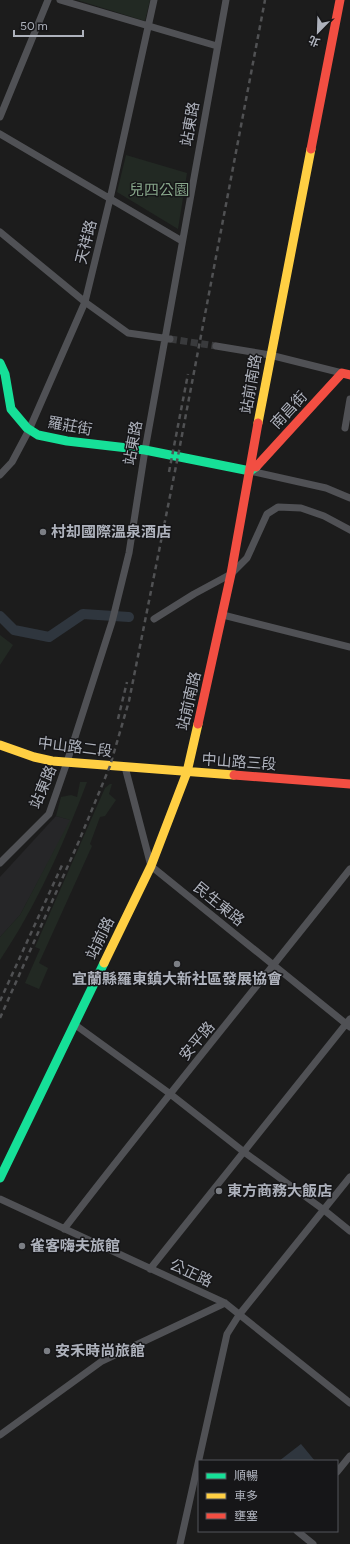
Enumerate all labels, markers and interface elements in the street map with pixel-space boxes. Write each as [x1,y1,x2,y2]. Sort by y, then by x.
scale bar [14,12,83,38]
north arrow [298,12,338,52]
text: 50 m [20,19,48,33]
text: 北 [307,33,322,49]
street label: 站東路 [177,100,203,148]
park label: 兒四公園 [129,181,189,199]
street label: 天祥路 [72,218,100,266]
street label: 站前南路 [237,353,265,415]
street label: 南昌街 [267,387,311,433]
street label: 羅莊街 [46,413,94,439]
street label: 站東路 [120,419,146,467]
place label: 村却國際溫泉酒店 [51,523,171,541]
marker: 村却國際溫泉酒店 [38,527,48,537]
street label: 站前南路 [173,670,205,732]
street label: 中山路二段 [37,733,113,761]
street label: 中山路三段 [201,750,277,774]
street label: 站東路 [26,763,60,811]
street label: 民生東路 [190,878,248,930]
street label: 站前路 [82,914,118,962]
marker: 宜蘭縣羅東鎮大新社區發展協會 [172,959,182,969]
place label: 宜蘭縣羅東鎮大新社區發展協會 [72,970,282,988]
street label: 安平路 [176,1018,218,1064]
place label: 東方商務大飯店 [227,1182,332,1200]
marker: 東方商務大飯店 [214,1186,224,1196]
place label: 雀客嗨夫旅館 [30,1237,120,1255]
marker: 雀客嗨夫旅館 [17,1241,27,1251]
street label: 公正路 [167,1255,215,1291]
place label: 安禾時尚旅館 [55,1342,145,1360]
marker: 安禾時尚旅館 [42,1346,52,1356]
legend [198,1460,338,1532]
text: 順暢 [234,1469,258,1483]
text: 車多 [234,1489,258,1503]
text: 壅塞 [234,1509,258,1523]

